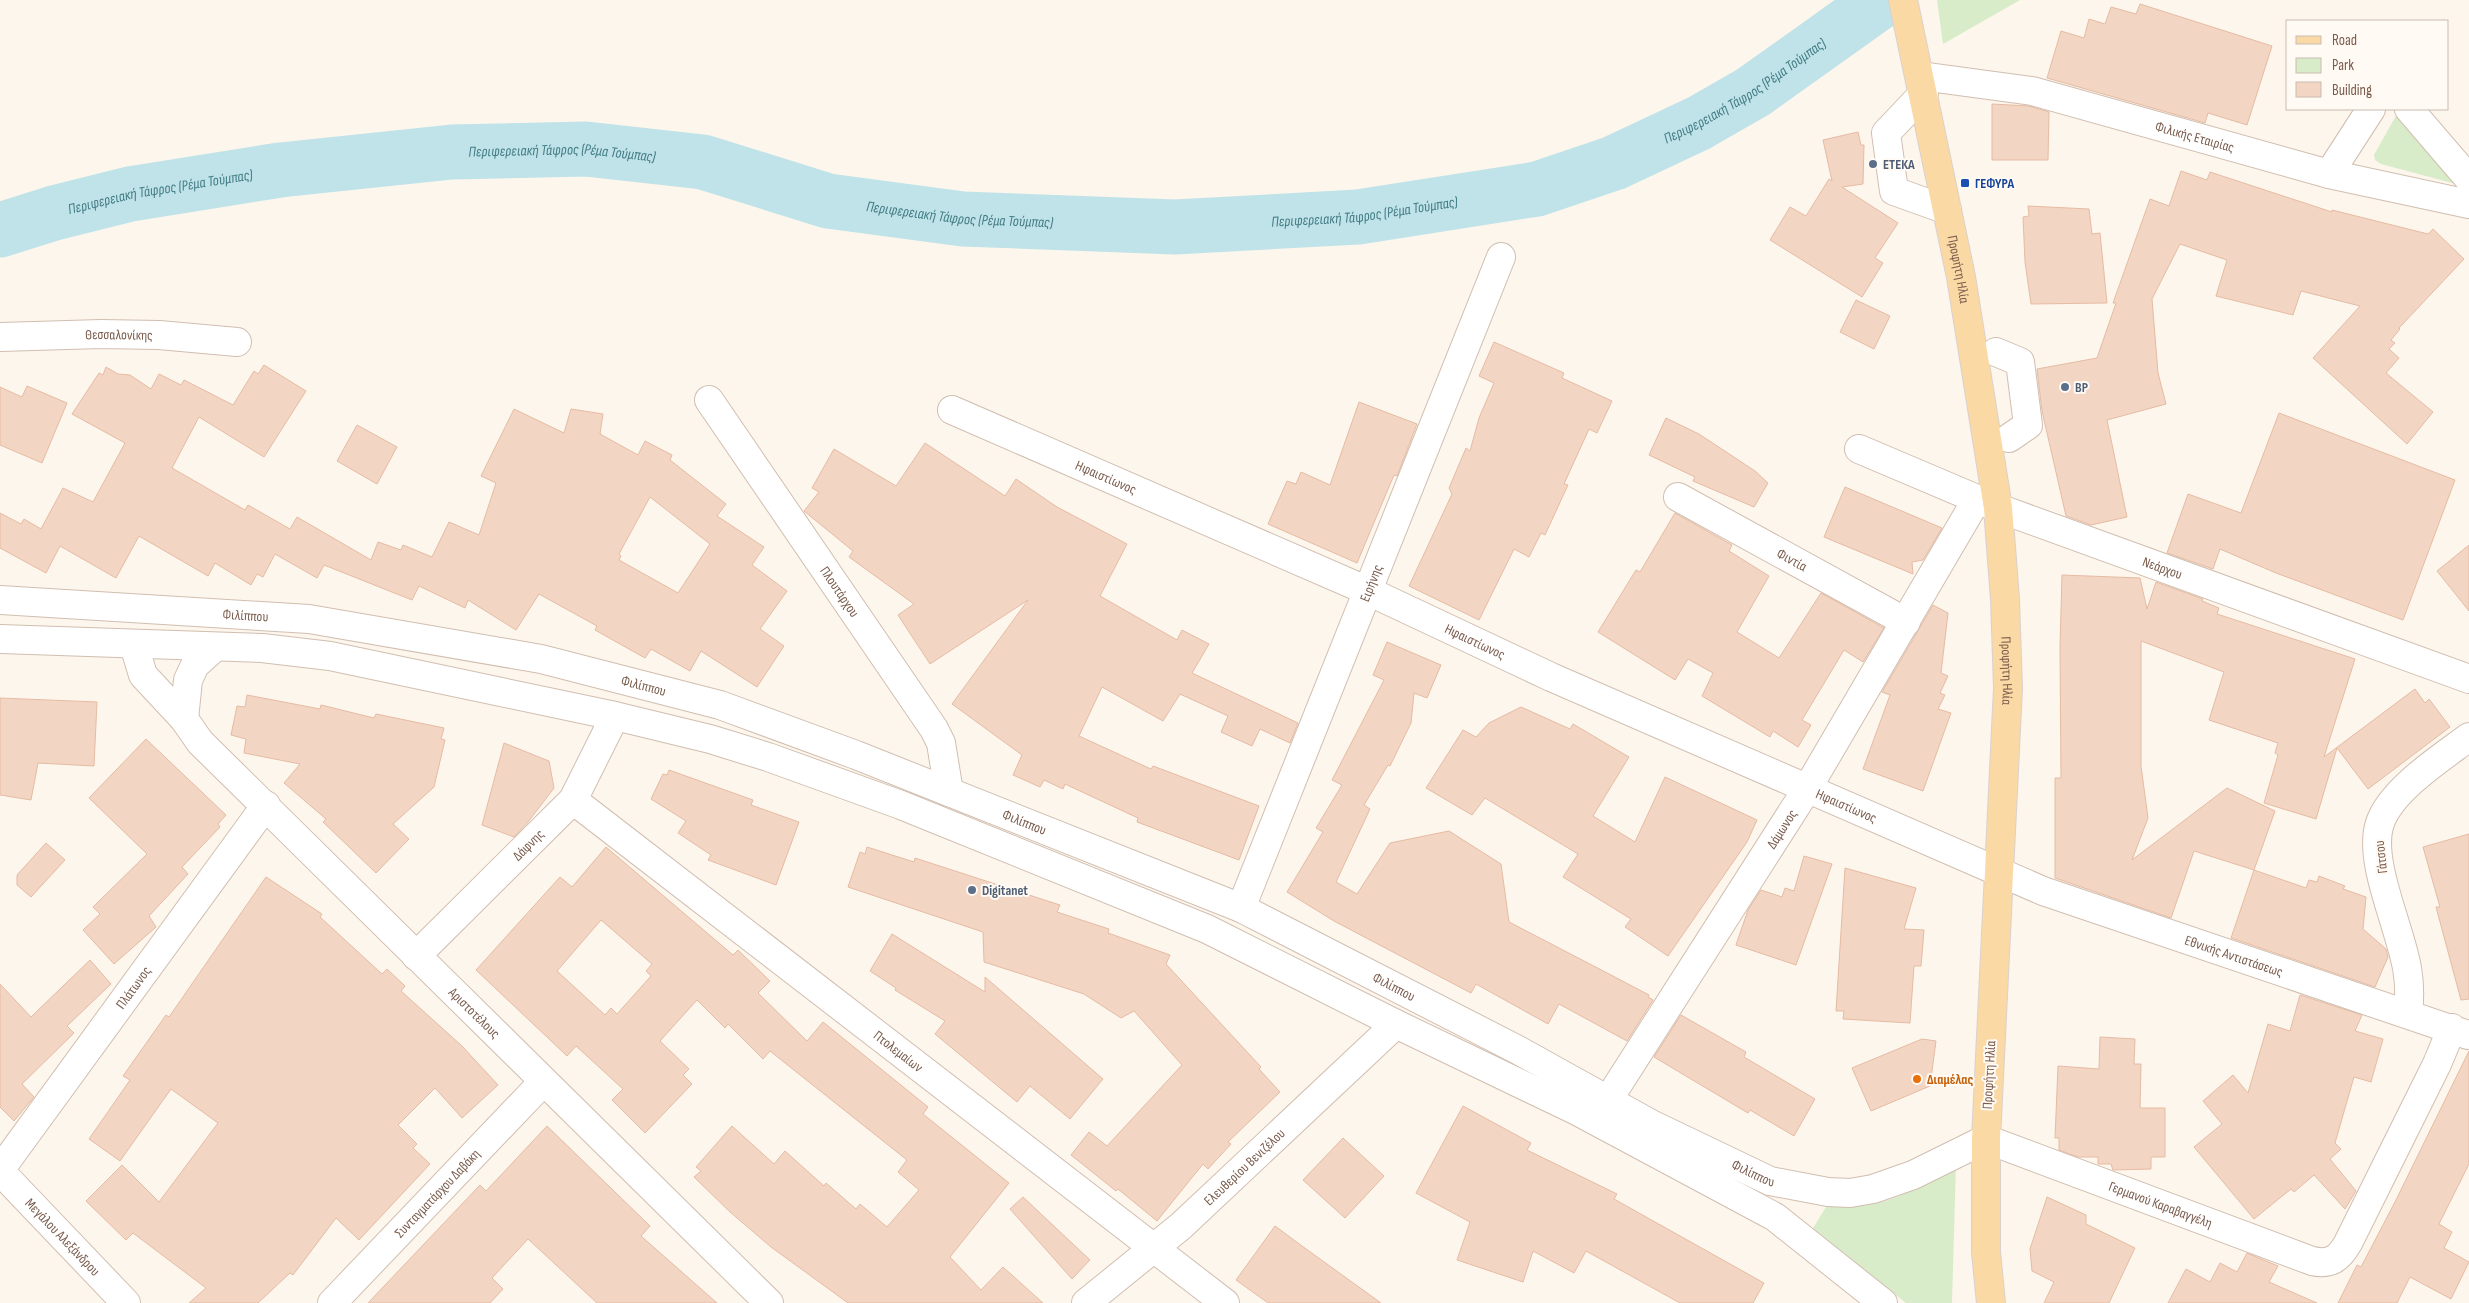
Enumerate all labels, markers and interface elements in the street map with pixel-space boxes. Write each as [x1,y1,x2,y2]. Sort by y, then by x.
legend [2286,20,2449,110]
text: Road [2332,31,2357,50]
water label: Περιφερειακή Τάφρος (Ρέμα Τούμπας) [1660,33,1830,148]
text: Park [2332,56,2354,75]
text: Building [2332,81,2372,100]
street label: Φιλικής Εταιρίας [2153,117,2236,156]
water label: Περιφερειακή Τάφρος (Ρέμα Τούμπας) [468,139,657,166]
place label: ΕΤΕΚΑ [1883,156,1915,173]
marker: ΕΤΕΚΑ [1867,158,1879,170]
water label: Περιφερειακή Τάφρος (Ρέμα Τούμπας) [66,165,255,219]
place label: ΓΕΦΥΡΑ [1975,175,2014,192]
marker: ΓΕΦΥΡΑ [1959,177,1971,189]
water label: Περιφερειακή Τάφρος (Ρέμα Τούμπας) [1271,192,1460,231]
water label: Περιφερειακή Τάφρος (Ρέμα Τούμπας) [865,197,1054,232]
street label: Προφήτη Ηλία [1944,234,1974,305]
street label: Θεσσαλονίκης [85,325,153,343]
place label: BP [2075,379,2088,396]
marker: BP [2059,381,2071,393]
street label: Ηφαιστίωνος [1073,456,1139,498]
street label: Φιντία [1774,544,1810,575]
street label: Νεάρχου [2140,553,2185,583]
street label: Ειρήνης [1356,562,1386,604]
street label: Πλουτάρχου [817,563,863,620]
street label: Φιλίππου [222,605,269,625]
street label: Ηφαιστίωνος [1442,620,1508,663]
street label: Προφήτη Ηλία [1998,636,2017,706]
street label: Φιλίππου [619,671,668,699]
street label: Ηφαιστίωνος [1813,785,1879,826]
street label: Φιλίππου [1000,806,1049,838]
street label: Δάμωνος [1763,806,1800,852]
street label: Δάφνης [509,825,547,864]
street label: Γάτσου [2371,840,2391,874]
place label: Digitanet [982,882,1028,899]
marker: Digitanet [966,884,978,896]
street label: Εθνικής Αντιστάσεως [2183,931,2285,980]
street label: Πλάτωνος [112,963,154,1012]
street label: Φιλίππου [1370,968,1418,1005]
street label: Αριστοτέλους [444,983,504,1042]
street label: Πτολεμαίων [870,1027,927,1076]
street label: Προφήτη Ηλία [1979,1040,1999,1110]
place label: Διαμέλας [1927,1071,1973,1088]
marker: Διαμέλας [1911,1073,1923,1085]
street label: Ελευθερίου Βενιζέλου [1200,1124,1288,1209]
street label: Συνταγματάρχου Δαβάκη [391,1145,483,1241]
street label: Φιλίππου [1729,1155,1776,1190]
street label: Γερμανού Καραβαγγέλη [2107,1177,2215,1231]
street label: Μεγάλου Αλεξάνδρου [22,1194,104,1279]

